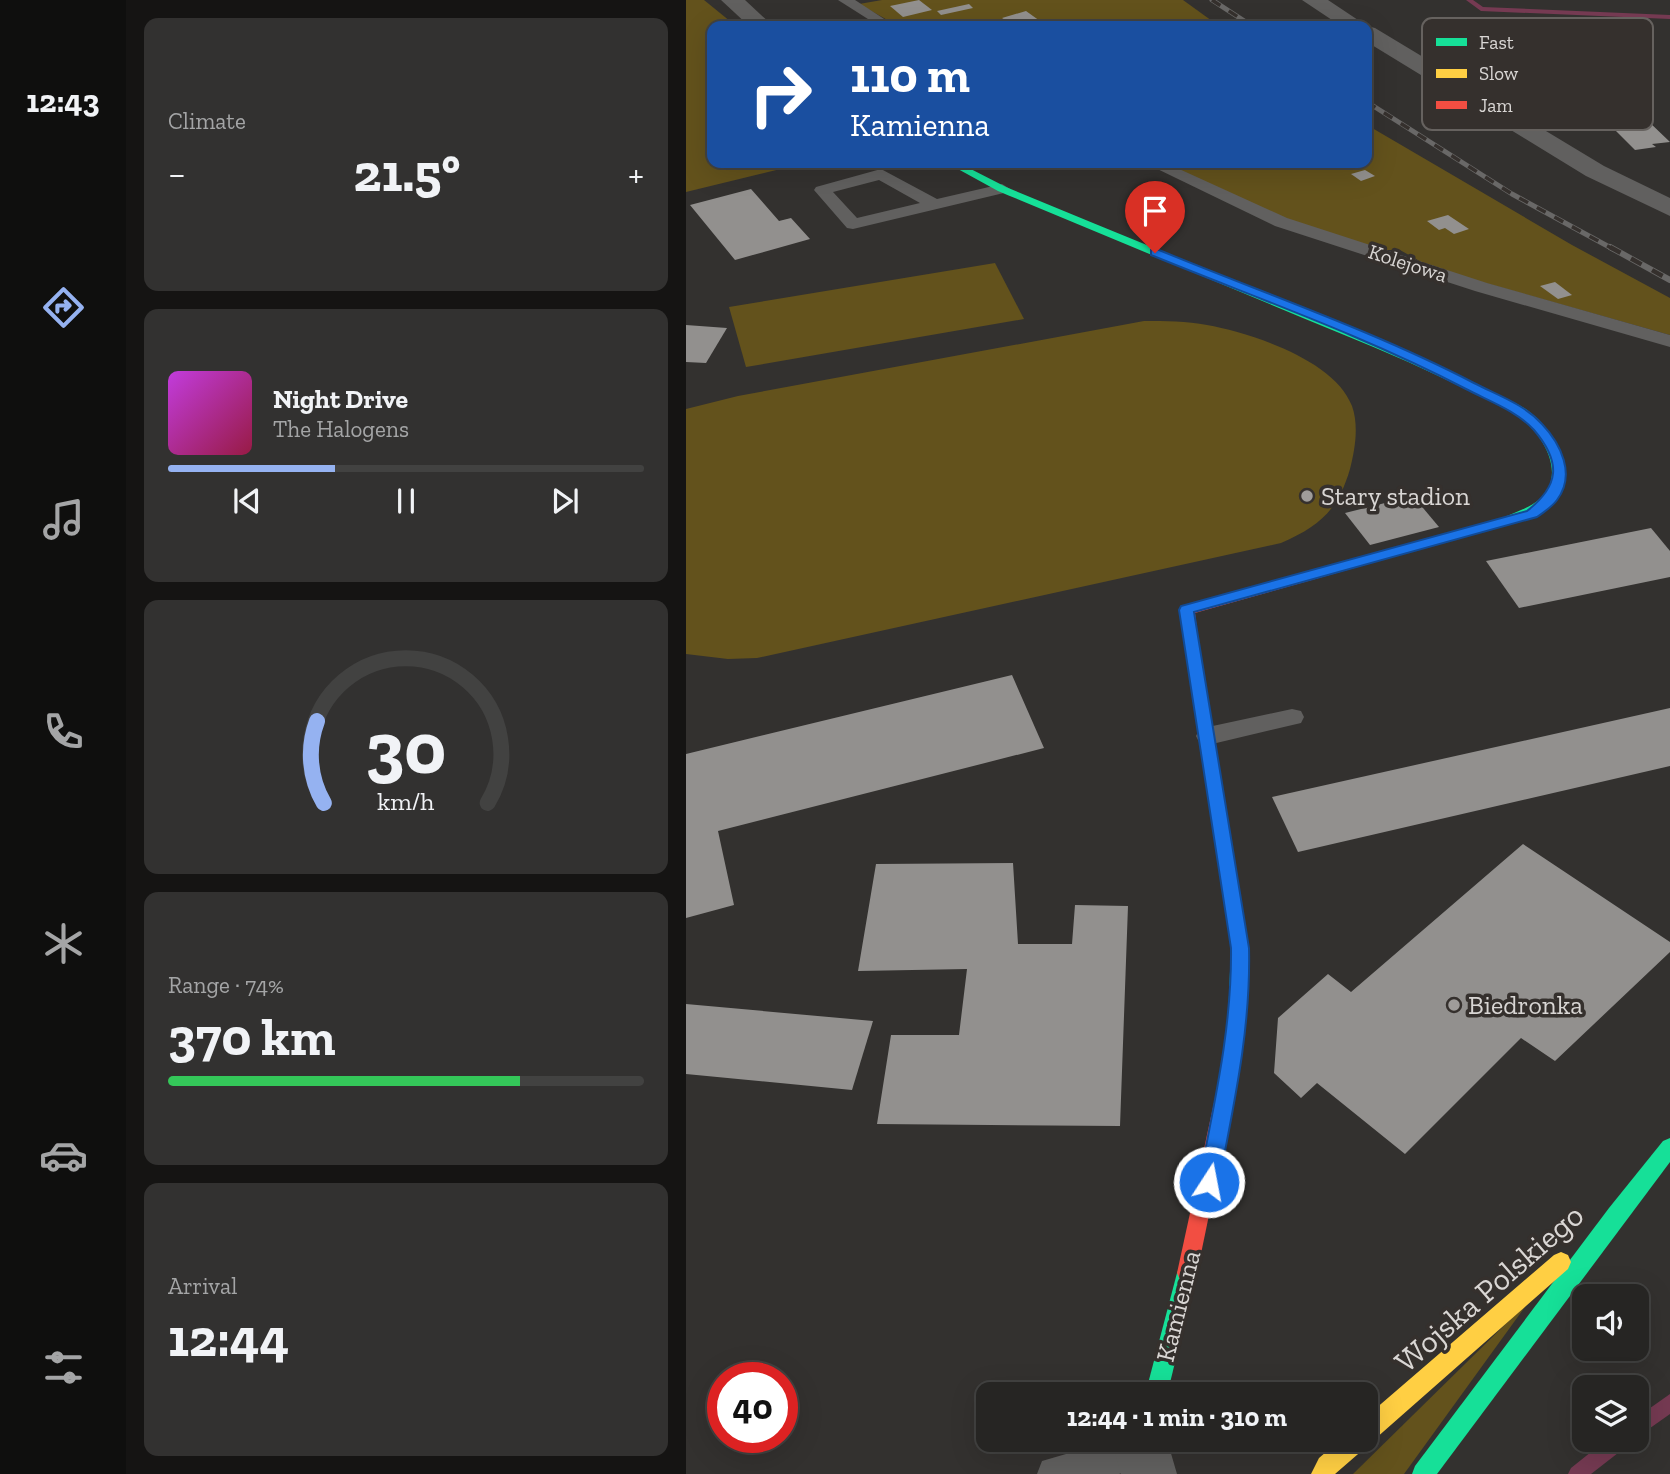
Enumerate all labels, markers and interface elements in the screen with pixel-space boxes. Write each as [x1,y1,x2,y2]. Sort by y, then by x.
legend [1422,18,1653,130]
text: Fast [1479,31,1514,54]
text: 110 m [850,46,970,105]
icon: right [735,49,826,140]
text: Slow [1479,62,1519,85]
text: 12:43 [26,82,100,120]
text: Jam [1479,94,1513,117]
text: Kamienna [850,106,990,144]
text: Climate [168,107,246,135]
text: 21.5° [353,142,460,204]
text: − [168,151,186,197]
text: + [628,151,644,197]
pin [1125,181,1185,253]
icon: arrive [1136,192,1174,230]
street label: Kolejowa [1365,239,1451,288]
icon: directions [39,283,88,332]
text: Night Drive [273,383,408,415]
text: The Halogens [273,415,409,443]
place label: Stary stadion [1321,480,1470,512]
icon: previous [228,482,266,520]
icon: pause [387,482,425,520]
icon: next [546,482,584,520]
marker: Stary stadion [1299,488,1315,504]
icon: music [39,495,88,544]
text: 30 [366,704,446,792]
icon: phone [39,707,88,756]
text: km/h [377,786,435,816]
icon: climate [39,919,88,968]
text: Range · 74% [168,971,284,999]
place label: Biedronka [1468,989,1583,1021]
marker: Biedronka [1446,997,1462,1013]
text: 370 km [168,1006,335,1068]
icon: car [39,1131,88,1180]
position arrow [1172,1145,1246,1219]
street label: Wojska Polskiego [1387,1196,1591,1380]
street label: Kamienna [1149,1247,1207,1365]
text: Arrival [168,1272,237,1300]
map controls [1572,1284,1649,1452]
button: sound [1572,1284,1649,1361]
text: 12:44 [168,1307,289,1369]
icon: filters [39,1343,88,1392]
speed limit sign: 40 [707,1362,798,1453]
button: layers [1572,1375,1649,1452]
text: 12:44 · 1 min · 310 m [1067,1401,1287,1433]

